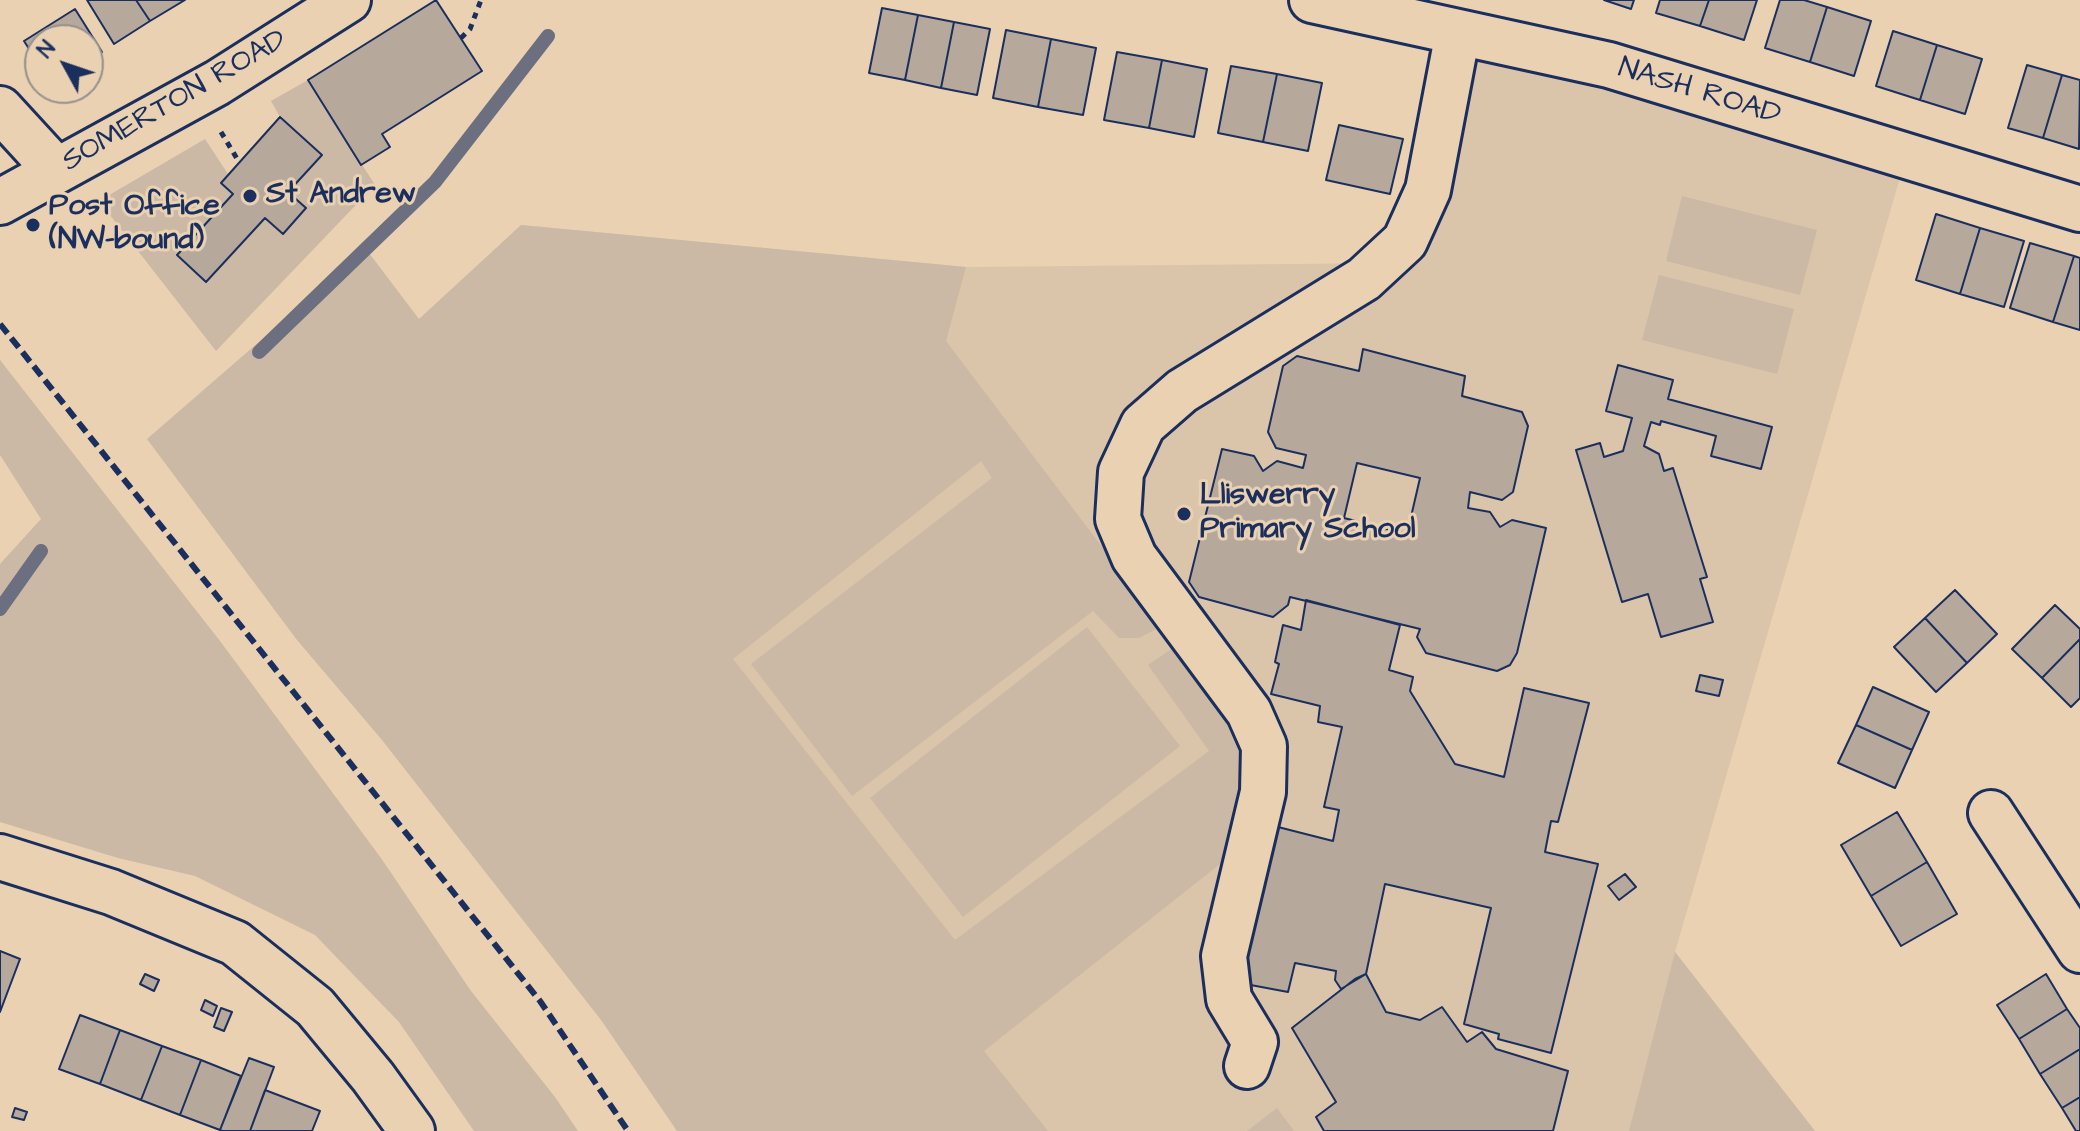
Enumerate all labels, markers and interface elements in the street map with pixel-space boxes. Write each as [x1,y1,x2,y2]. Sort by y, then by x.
street label: SOMERTON ROAD [56,23,294,181]
north arrow [24,24,104,104]
text: N [30,34,63,65]
street label: NASH ROAD [1614,51,1784,135]
place label: St Andrew [266,178,416,214]
marker: St Andrew [241,187,259,205]
place label: Post Office (NW-bound) [49,190,220,260]
marker: Post Office (NW-bound) [24,216,42,234]
place label: Lliswerry Primary School [1200,479,1415,550]
marker: Lliswerry Primary School [1175,505,1193,523]

